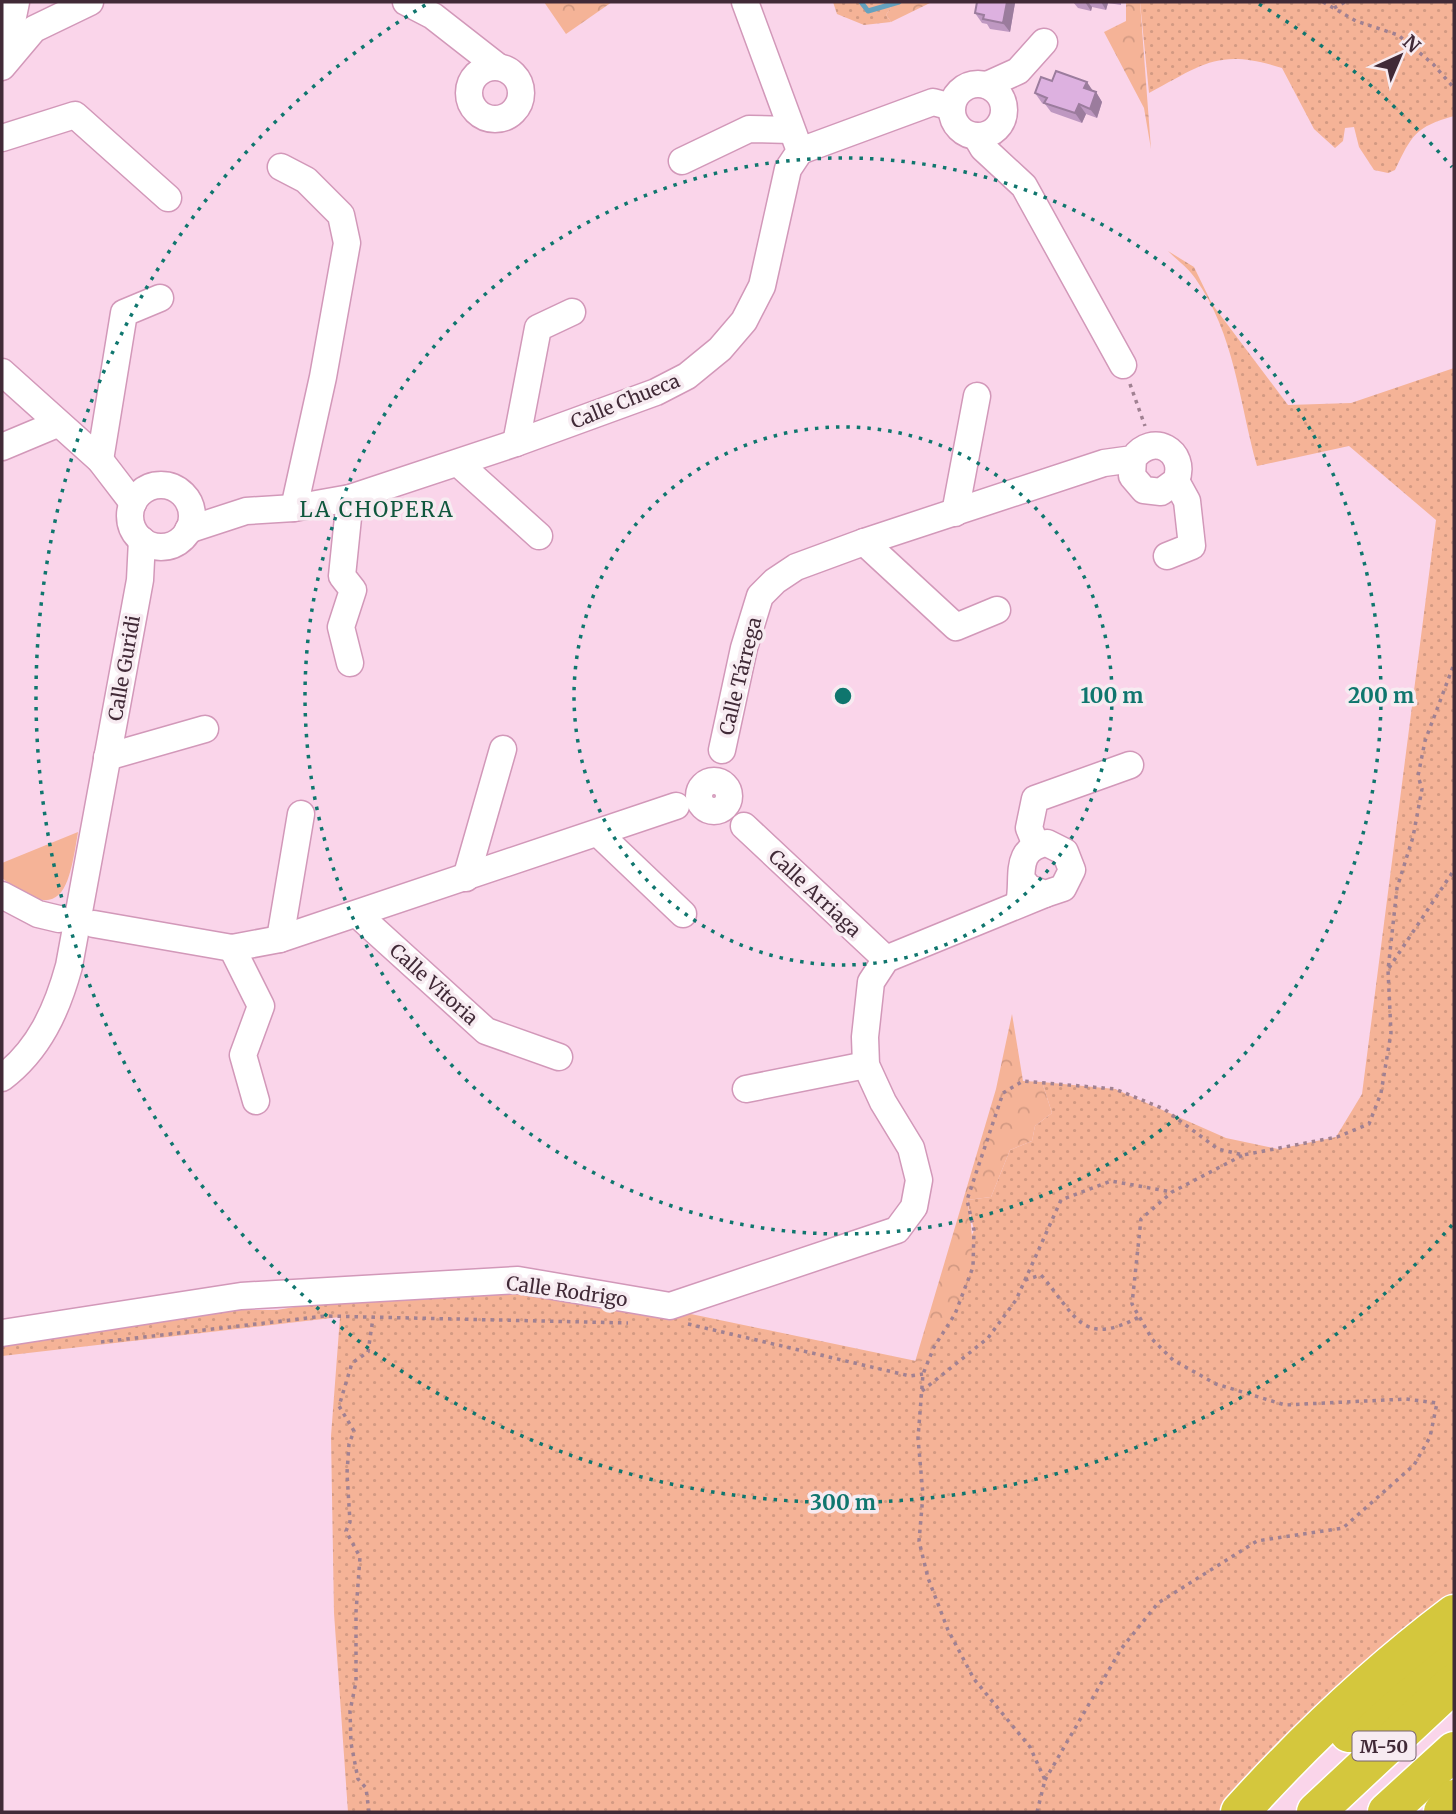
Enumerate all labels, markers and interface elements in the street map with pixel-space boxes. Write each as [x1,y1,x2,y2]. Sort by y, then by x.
north arrow [1365,21,1435,91]
text: N [1398,30,1426,58]
street label: Calle Chueca [567,368,683,434]
district label: LA CHOPERA [300,496,454,523]
street label: Calle Guridi [103,613,145,723]
street label: Calle Tárrega [714,615,766,737]
text: 100 m [1081,682,1143,709]
text: 200 m [1348,682,1414,709]
centre of rings [831,684,855,708]
street label: Calle Arriaga [764,844,866,942]
street label: Calle Vitoria [385,938,483,1030]
street label: Calle Rodrigo [505,1271,629,1311]
text: 300 m [810,1489,876,1516]
road number: M-50 [1352,1731,1416,1760]

